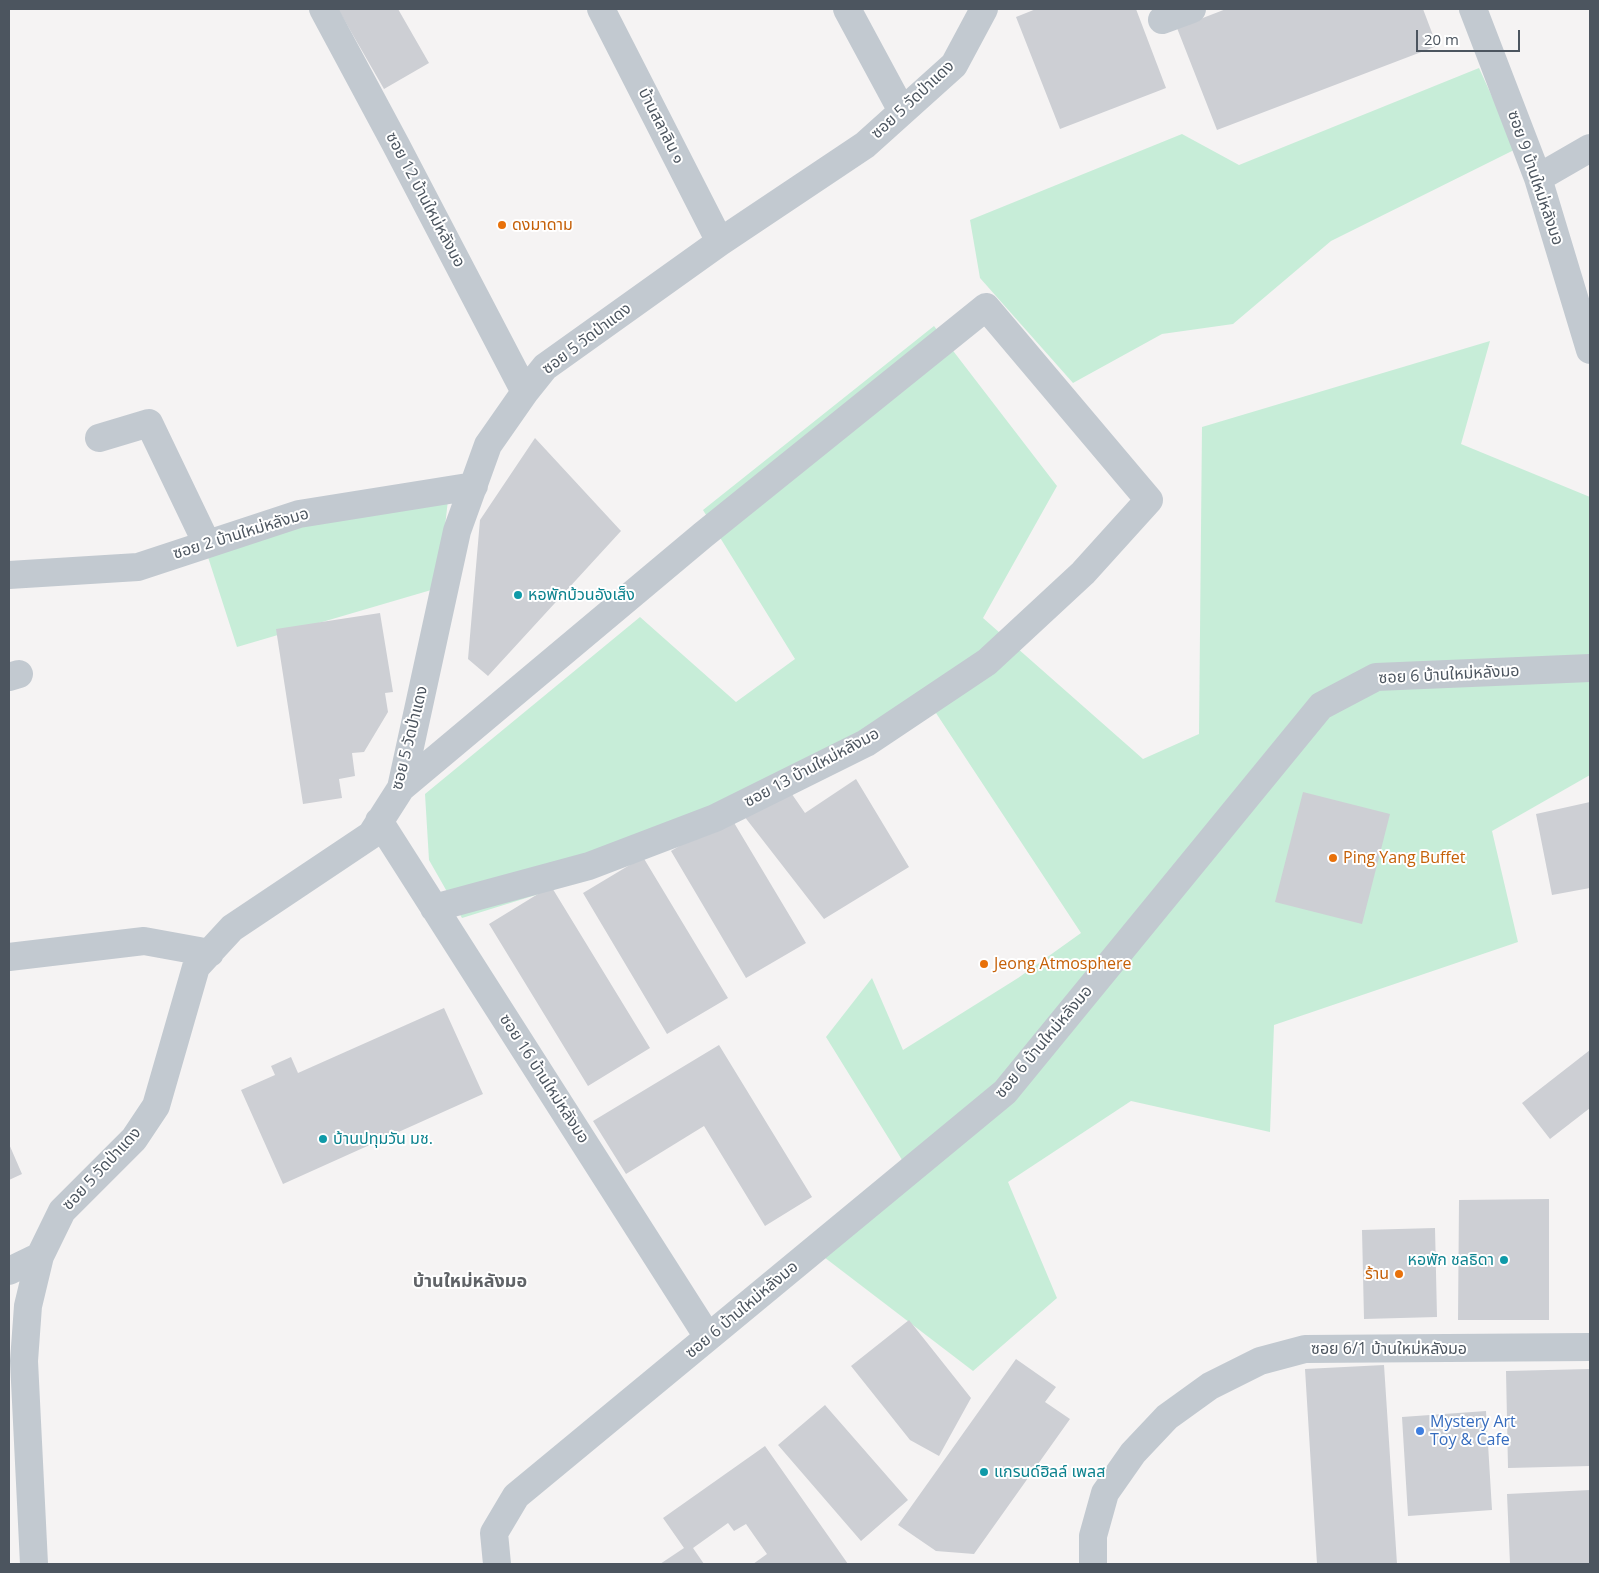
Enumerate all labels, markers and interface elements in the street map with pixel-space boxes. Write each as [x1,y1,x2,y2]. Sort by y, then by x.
scale bar [1419,20,1523,52]
text: 20 m [1424,29,1459,49]
street label: ซอย 5 วัดป่าแดง [868,57,958,143]
street label: บ้านสลาลิน ๑ [634,85,688,167]
street label: ซอย 9 บ้านใหม่หลังมอ [1503,108,1567,248]
street label: ซอย 12 บ้านใหม่หลังมอ [381,129,469,271]
place label: ดงมาดาม [512,215,573,235]
marker: ดงมาดาม [496,219,508,231]
street label: ซอย 5 วัดป่าแดง [539,299,635,379]
street label: ซอย 2 บ้านใหม่หลังมอ [171,504,311,564]
place label: หอพักบ้วนอังเส็ง [528,585,635,605]
marker: หอพักบ้วนอังเส็ง [512,589,524,601]
street label: ซอย 6 บ้านใหม่หลังมอ [1378,662,1520,688]
street label: ซอย 5 วัดป่าแดง [388,684,432,792]
street label: ซอย 13 บ้านใหม่หลังมอ [741,724,883,812]
place label: Ping Yang Buffet [1343,848,1465,868]
marker: Ping Yang Buffet [1327,852,1339,864]
place label: Jeong Atmosphere [994,954,1132,974]
marker: Jeong Atmosphere [978,958,990,970]
street label: ซอย 6 บ้านใหม่หลังมอ [991,982,1097,1102]
street label: ซอย 16 บ้านใหม่หลังมอ [495,1011,593,1147]
street label: ซอย 5 วัดป่าแดง [59,1124,145,1214]
place label: บ้านปทุมวัน มช. [333,1129,433,1149]
marker: บ้านปทุมวัน มช. [317,1133,329,1145]
place label: หอพัก ชลธิดา [1408,1250,1494,1270]
marker: หอพัก ชลธิดา [1498,1254,1510,1266]
street label: ซอย 6 บ้านใหม่หลังมอ [682,1257,802,1363]
place label: ร้าน [1365,1264,1389,1284]
marker: ร้าน [1393,1268,1405,1280]
district label: บ้านใหม่หลังมอ [413,1271,527,1293]
street label: ซอย 6/1 บ้านใหม่หลังมอ [1311,1339,1467,1359]
place label: Mystery Art Toy & Cafe [1430,1412,1516,1450]
marker: Mystery Art Toy & Cafe [1414,1425,1426,1437]
place label: แกรนด์ฮิลล์ เพลส [994,1462,1105,1482]
marker: แกรนด์ฮิลล์ เพลส [978,1466,990,1478]

